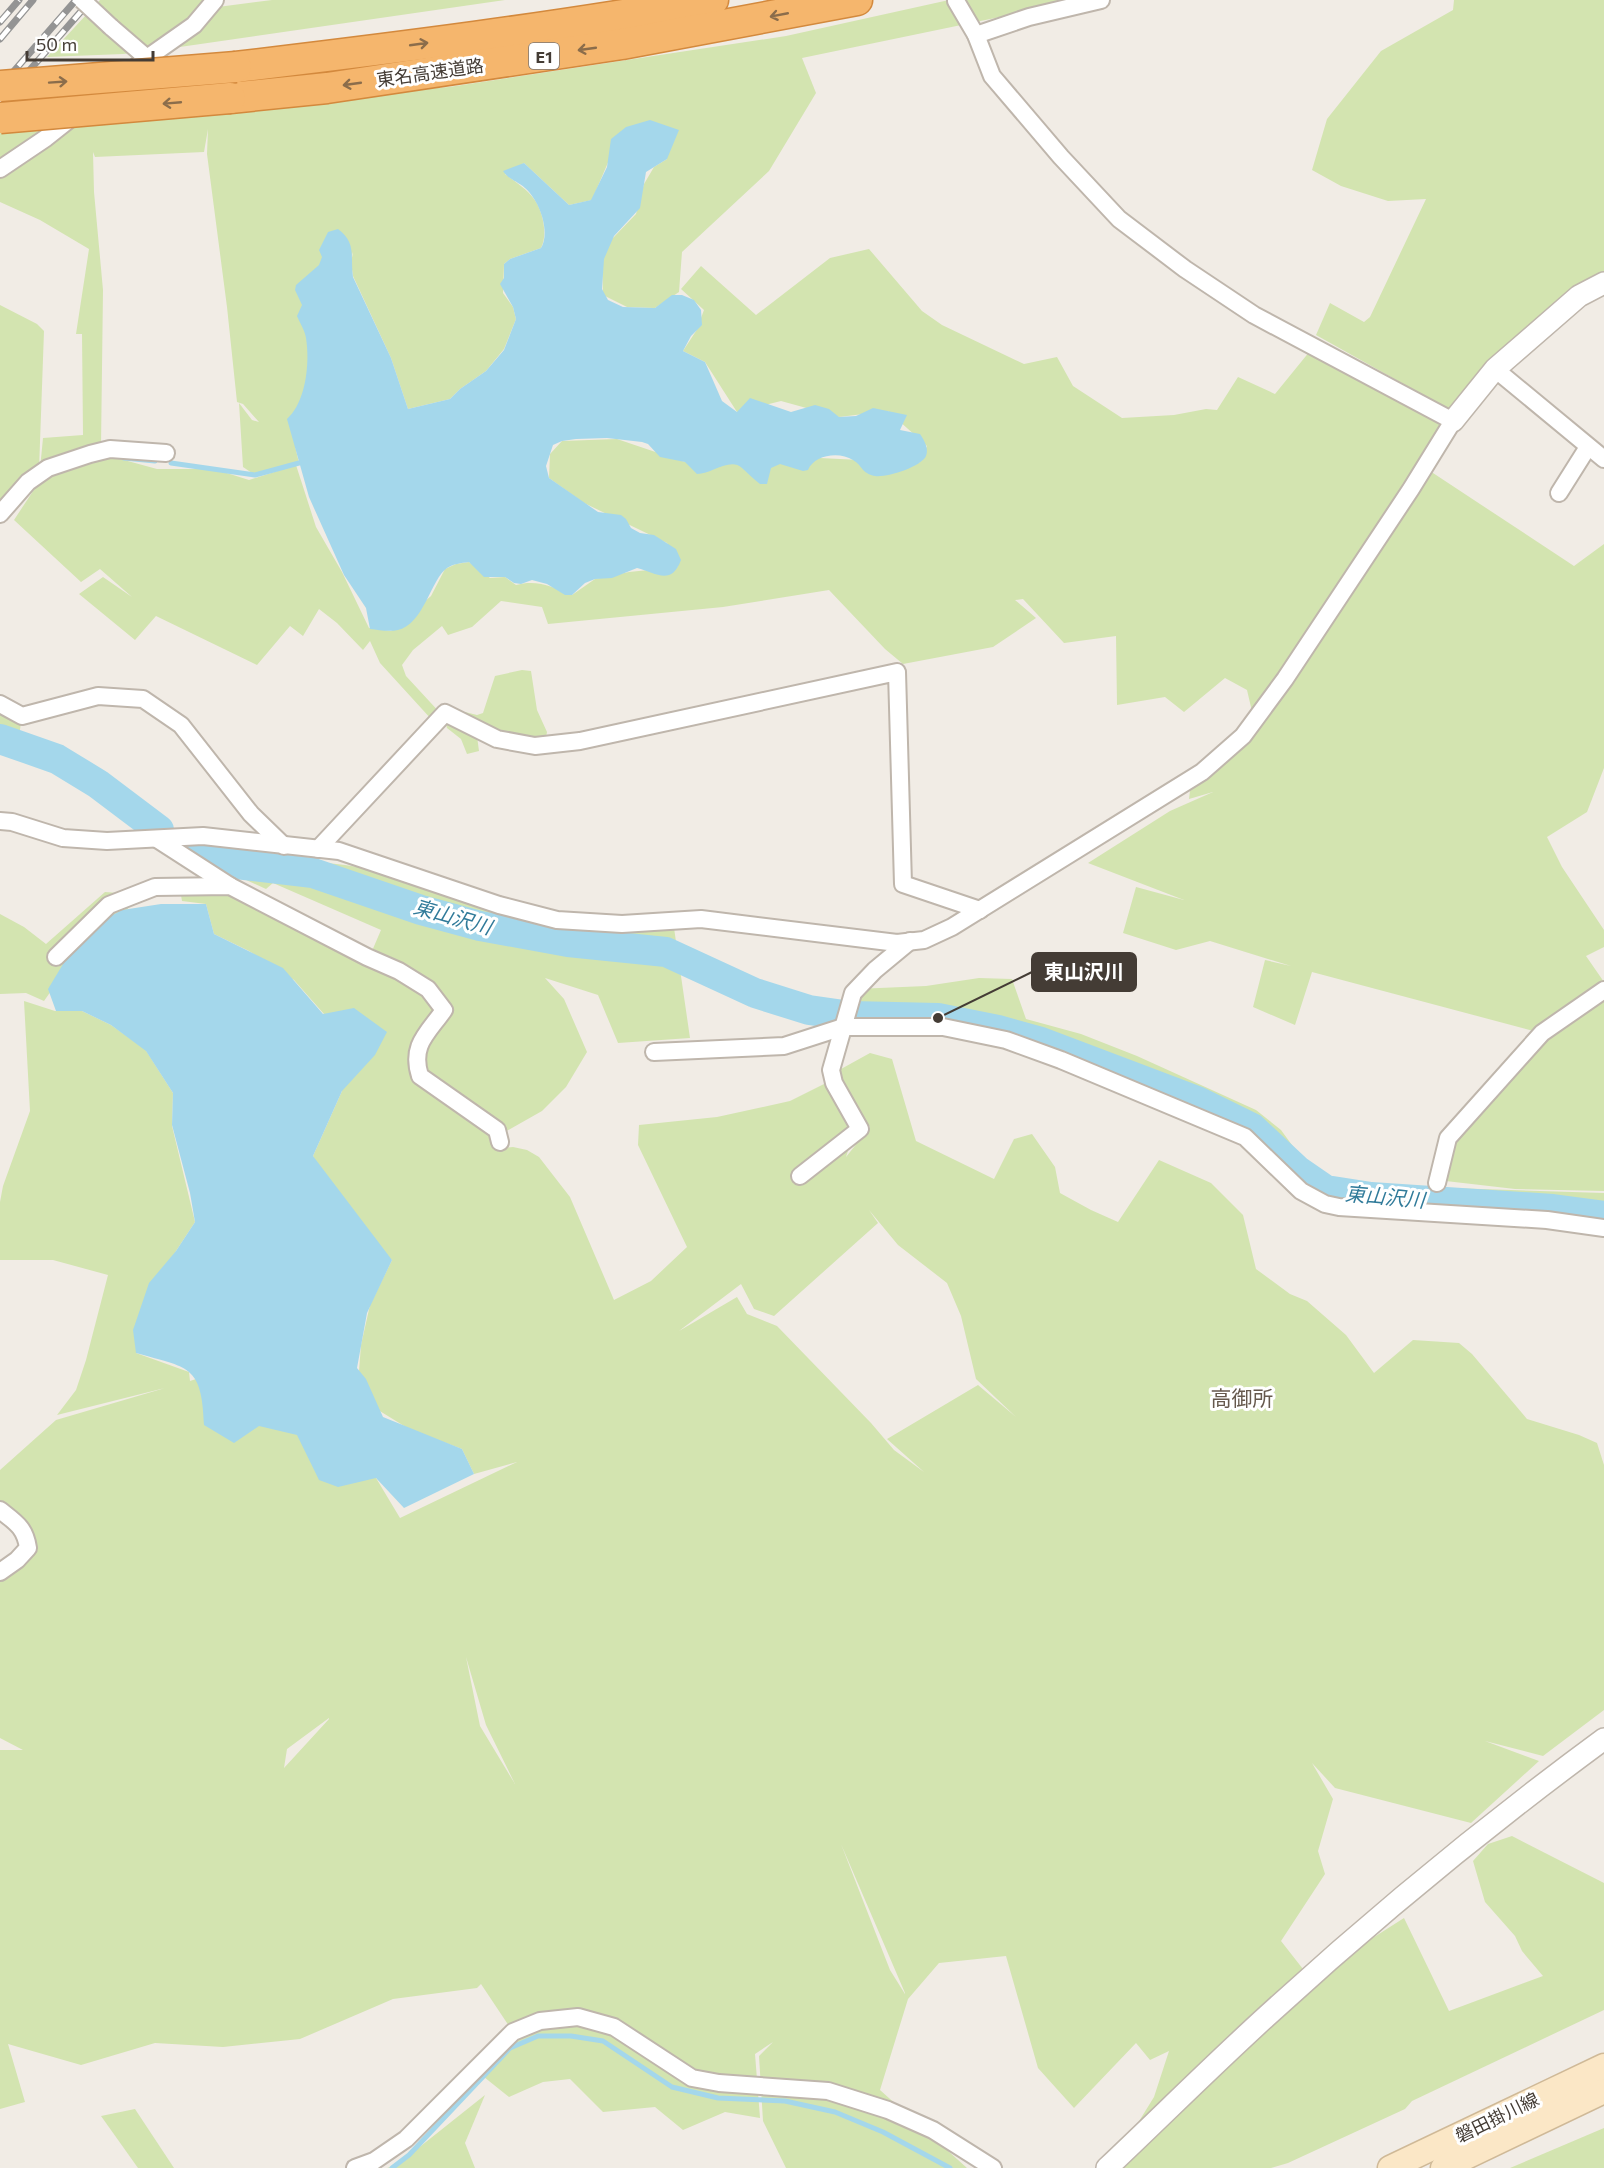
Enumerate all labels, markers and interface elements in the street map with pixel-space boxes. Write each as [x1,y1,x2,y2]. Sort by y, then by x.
one-way arrow [769,10,789,21]
scale bar [27,24,153,62]
text: 50 m [36,33,77,55]
one-way arrow [409,39,429,50]
road number: E1 [529,43,559,69]
one-way arrow [577,44,597,55]
street label: 東名高速道路 [375,54,485,90]
one-way arrow [48,77,68,88]
one-way arrow [343,79,363,90]
one-way arrow [162,98,182,109]
water label: 東山沢川 [411,893,497,939]
callout: 東山沢川 [1032,953,1136,991]
text: 東山沢川 [1044,959,1124,983]
water label: 東山沢川 [1344,1181,1428,1212]
district label: 高御所 [1211,1385,1274,1410]
street label: 磐田掛川線 [1452,2087,1542,2147]

